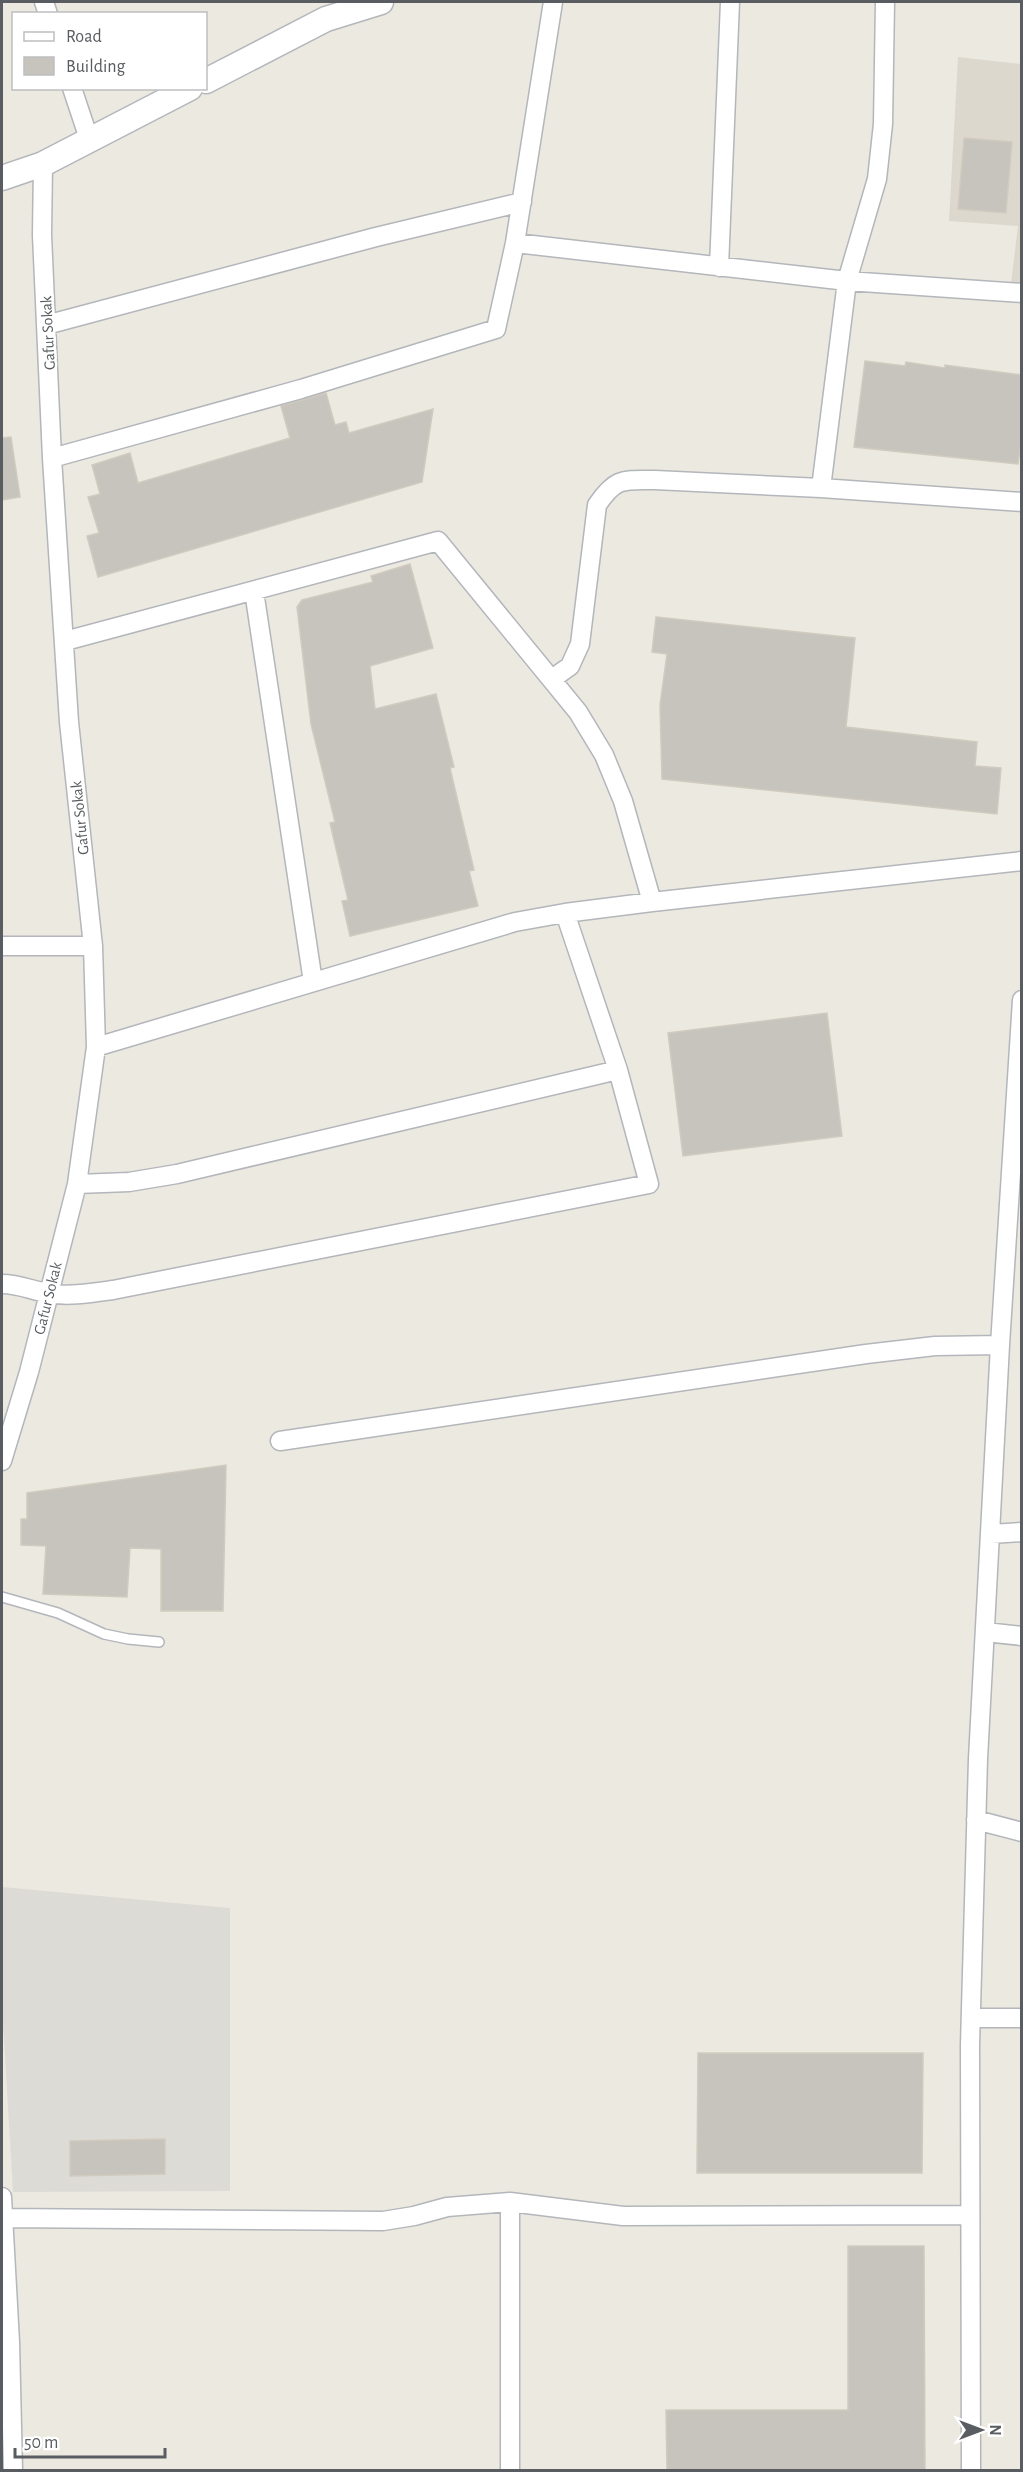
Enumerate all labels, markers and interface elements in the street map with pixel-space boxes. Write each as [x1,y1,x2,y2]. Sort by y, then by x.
legend [12,12,207,90]
text: Road [66,28,102,46]
text: Building [66,58,126,76]
street label: Gafur Sokak [38,295,58,370]
street label: Gafur Sokak [68,780,92,856]
street label: Gafur Sokak [31,1260,65,1336]
north arrow [951,2400,1011,2460]
scale bar [15,2421,165,2459]
text: N [987,2424,1003,2436]
text: 50 m [24,2434,58,2452]

